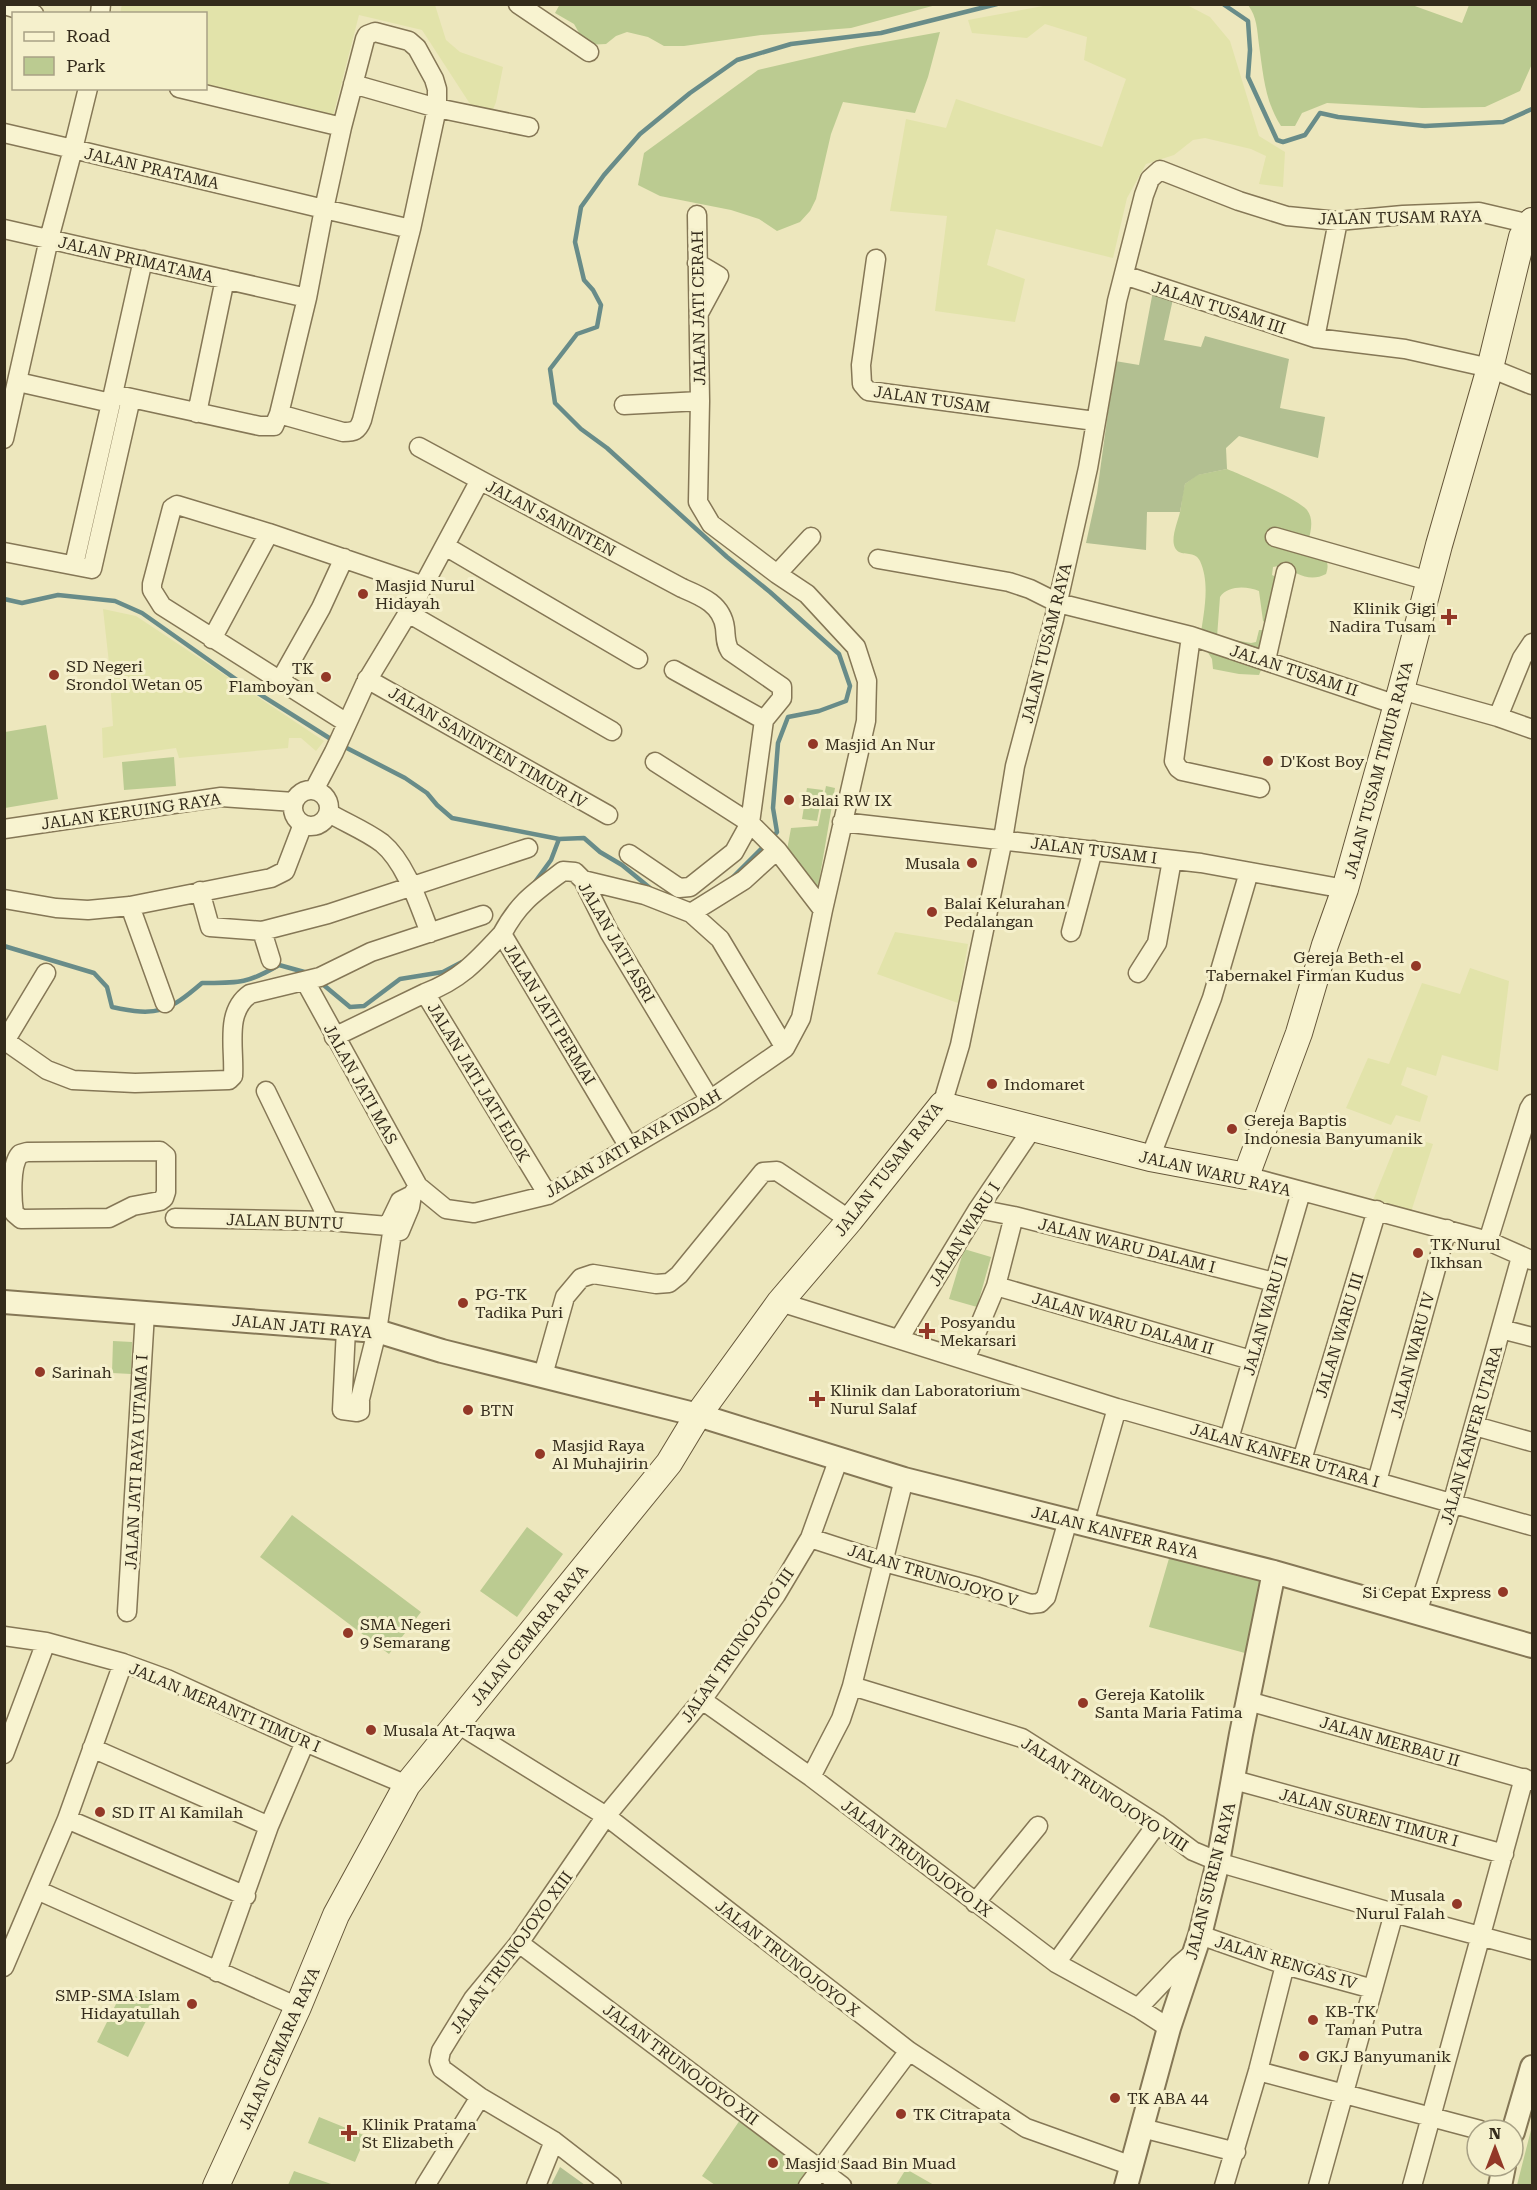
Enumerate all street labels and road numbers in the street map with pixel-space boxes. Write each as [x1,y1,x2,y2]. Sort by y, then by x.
street label: JALAN PRATAMA [83,144,222,193]
street label: JALAN TUSAM RAYA [1318,207,1483,228]
street label: JALAN JATI CERAH [688,230,709,386]
street label: JALAN PRIMATAMA [56,232,216,287]
street label: JALAN TUSAM III [1150,277,1288,338]
street label: JALAN TUSAM [872,382,991,417]
street label: JALAN SANINTEN [483,476,619,561]
street label: JALAN TUSAM RAYA [1017,560,1076,725]
street label: JALAN TUSAM II [1227,641,1360,700]
street label: JALAN TUSAM TIMUR RAYA [1340,659,1417,881]
street label: JALAN SANINTEN TIMUR IV [385,683,591,812]
street label: JALAN KERUING RAYA [40,789,223,834]
street label: JALAN TUSAM I [1029,833,1158,868]
street label: JALAN JATI ASRI [574,878,659,1006]
street label: JALAN JATI PERMAI [500,940,599,1089]
street label: JALAN JATI JATI ELOK [423,999,534,1166]
street label: JALAN JATI MAS [320,1021,402,1148]
street label: JALAN JATI RAYA INDAH [542,1085,725,1202]
street label: JALAN TUSAM RAYA [830,1098,947,1240]
street label: JALAN WARU RAYA [1137,1147,1293,1200]
street label: JALAN WARU I [925,1179,1004,1290]
street label: JALAN BUNTU [226,1210,344,1233]
street label: JALAN WARU DALAM I [1036,1214,1218,1277]
street label: JALAN WARU II [1239,1253,1292,1378]
street label: JALAN WARU III [1311,1270,1368,1400]
street label: JALAN WARU DALAM II [1030,1288,1216,1359]
street label: JALAN WARU IV [1387,1289,1439,1420]
street label: JALAN JATI RAYA [231,1311,374,1342]
street label: JALAN KANFER UTARA [1437,1343,1506,1527]
street label: JALAN JATI RAYA UTAMA I [121,1354,152,1570]
street label: JALAN KANFER UTARA I [1188,1419,1381,1492]
street label: JALAN KANFER RAYA [1029,1503,1201,1563]
street label: JALAN TRUNOJOYO V [845,1541,1021,1611]
street label: JALAN CEMARA RAYA [467,1561,592,1709]
street label: JALAN TRUNOJOYO III [677,1565,798,1726]
street label: JALAN MERANTI TIMUR I [127,1659,323,1756]
street label: JALAN MERBAU II [1318,1712,1462,1771]
street label: JALAN TRUNOJOYO VIII [1018,1733,1192,1855]
street label: JALAN SUREN TIMUR I [1277,1784,1461,1851]
street label: JALAN TRUNOJOYO IX [838,1796,996,1921]
street label: JALAN SUREN RAYA [1182,1800,1239,1962]
street label: JALAN TRUNOJOYO XIII [446,1868,577,2037]
street label: JALAN TRUNOJOYO X [712,1896,864,2021]
street label: JALAN RENGAS IV [1213,1932,1360,1993]
street label: JALAN CEMARA RAYA [235,1964,324,2132]
street label: JALAN TRUNOJOYO XII [599,2000,762,2129]

